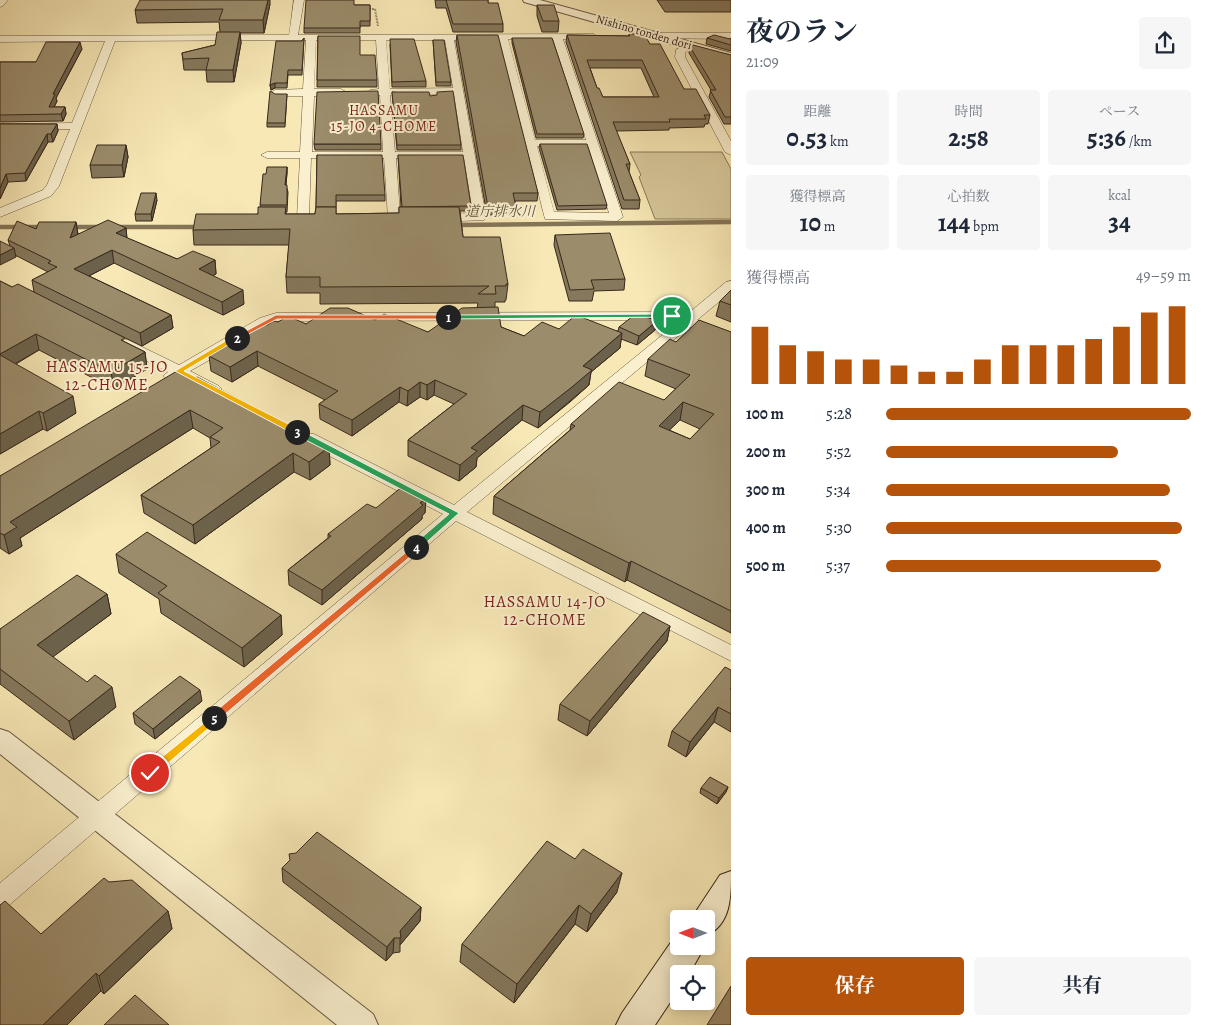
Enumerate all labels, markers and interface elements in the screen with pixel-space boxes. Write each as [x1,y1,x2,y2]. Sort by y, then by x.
street label: Nishino tonden dori [594,11,694,53]
text: 夜のラン [746,13,858,51]
button: share [1139,17,1191,69]
text: 21:09 [746,51,779,73]
district label: HASSAMU 15-JO 4-CHOME [331,101,437,136]
text: 距離 [804,102,832,121]
text: 時間 [955,102,983,121]
text: ペース [1099,102,1140,121]
text: 0.53 [786,121,827,155]
text: 2:58 [948,121,989,155]
text: 5:36 [1087,121,1126,155]
text: km [827,132,849,151]
text: /km [1126,132,1152,151]
text: kcal [1108,186,1131,205]
text: 獲得標高 [790,187,846,206]
text: 心拍数 [948,187,990,206]
water label: 道庁排水川 [465,202,537,221]
text: 34 [1108,205,1131,239]
text: 10 [800,206,821,240]
text: 144 [938,206,970,240]
text: m [821,217,835,236]
text: bpm [970,217,999,236]
text: 49–59 m [1136,265,1191,287]
text: 獲得標高 [746,267,810,289]
pin [651,295,693,337]
icon: arrive [658,302,686,330]
pin: 1 [436,304,460,330]
text: 1 [446,308,451,327]
pin: 2 [224,326,250,350]
text: 2 [234,329,241,348]
district label: HASSAMU 15-JO 12-CHOME [46,356,168,396]
text: 100 m [746,403,784,425]
text: 5:28 [826,403,852,425]
pin: 3 [284,420,310,444]
text: 3 [294,423,301,442]
text: 200 m [746,441,786,463]
text: 5:52 [826,441,851,463]
text: 300 m [746,479,785,501]
text: 5:34 [826,479,851,501]
text: 400 m [746,517,786,539]
text: 5:30 [826,517,852,539]
pin: 4 [404,534,428,560]
text: 4 [413,538,420,557]
text: 500 m [746,555,785,577]
text: 5:37 [826,555,850,577]
district label: HASSAMU 14-JO 12-CHOME [484,591,606,631]
pin: 5 [202,706,226,730]
text: 5 [212,709,217,728]
pin [129,752,171,794]
icon: check [136,759,164,787]
north arrow [670,910,715,955]
map controls [670,910,715,1010]
button: 保存 [746,957,964,1015]
button: 共有 [974,957,1191,1015]
button: locate [670,965,715,1010]

